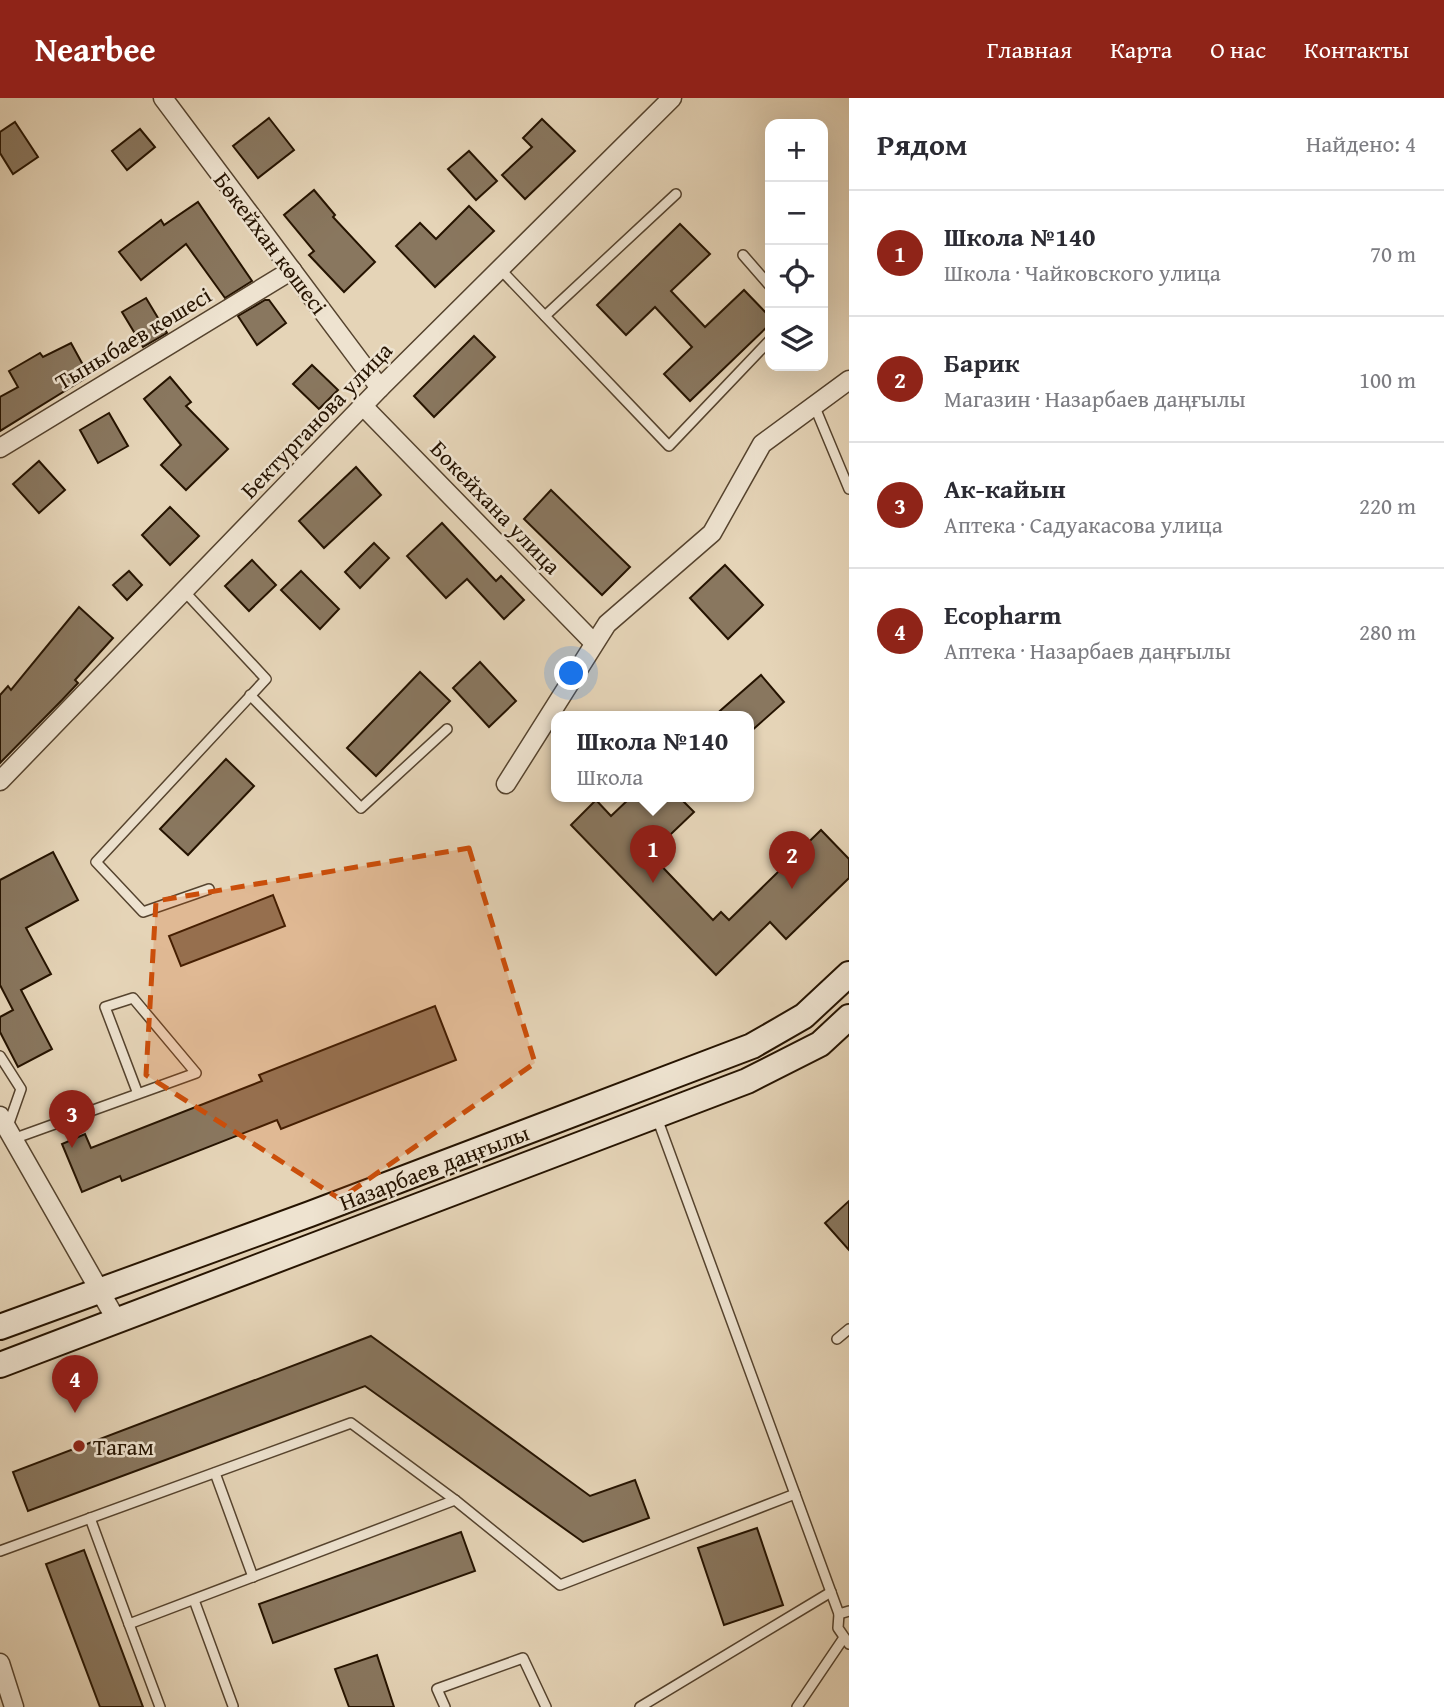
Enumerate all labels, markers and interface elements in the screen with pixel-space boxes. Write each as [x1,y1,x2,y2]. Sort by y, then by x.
text: Nearbee [35,25,156,73]
text: Главная [987,32,1072,67]
text: Карта [1110,32,1172,67]
text: О нас [1210,32,1266,67]
text: Контакты [1304,32,1409,67]
map controls [765,119,828,371]
button: + [765,119,828,182]
text: Рядом [877,122,968,166]
text: Найдено: 4 [1306,127,1416,160]
street label: Бөкейхан көшесі [206,165,336,321]
button: − [765,182,828,245]
text: Школа №140 [944,217,1096,256]
text: 1 [894,237,906,270]
text: 70 m [1370,237,1416,270]
button: locate [765,245,828,308]
text: Школа · Чайковского улица [944,256,1221,289]
street label: Тыныбаев көшесі [49,278,217,398]
button: layers [765,308,828,371]
street label: Бектурганова улица [233,334,400,506]
text: Барик [944,343,1019,382]
text: 2 [894,363,906,396]
text: 100 m [1359,363,1416,396]
text: Магазин · Назарбаев даңғылы [944,382,1246,415]
street label: Бокейхана улица [423,432,569,582]
text: Ак-кайын [944,469,1066,508]
text: 3 [894,489,906,522]
text: 220 m [1359,489,1416,522]
text: Аптека · Садуакасова улица [944,508,1223,541]
text: Ecopharm [944,595,1061,634]
text: 4 [894,615,906,648]
text: 280 m [1359,615,1416,648]
text: Аптека · Назарбаев даңғылы [944,634,1231,667]
your location [554,656,588,690]
popup [551,711,754,802]
text: Школа №140 [577,721,728,760]
text: Школа [577,760,643,793]
pin: 1 [630,825,676,883]
pin: 2 [769,831,815,889]
pin: 3 [49,1090,95,1148]
street label: Назарбаев даңғылы [334,1116,534,1218]
pin: 4 [52,1355,98,1413]
place label: Тагам [93,1430,154,1463]
marker: Тагам [71,1438,87,1454]

